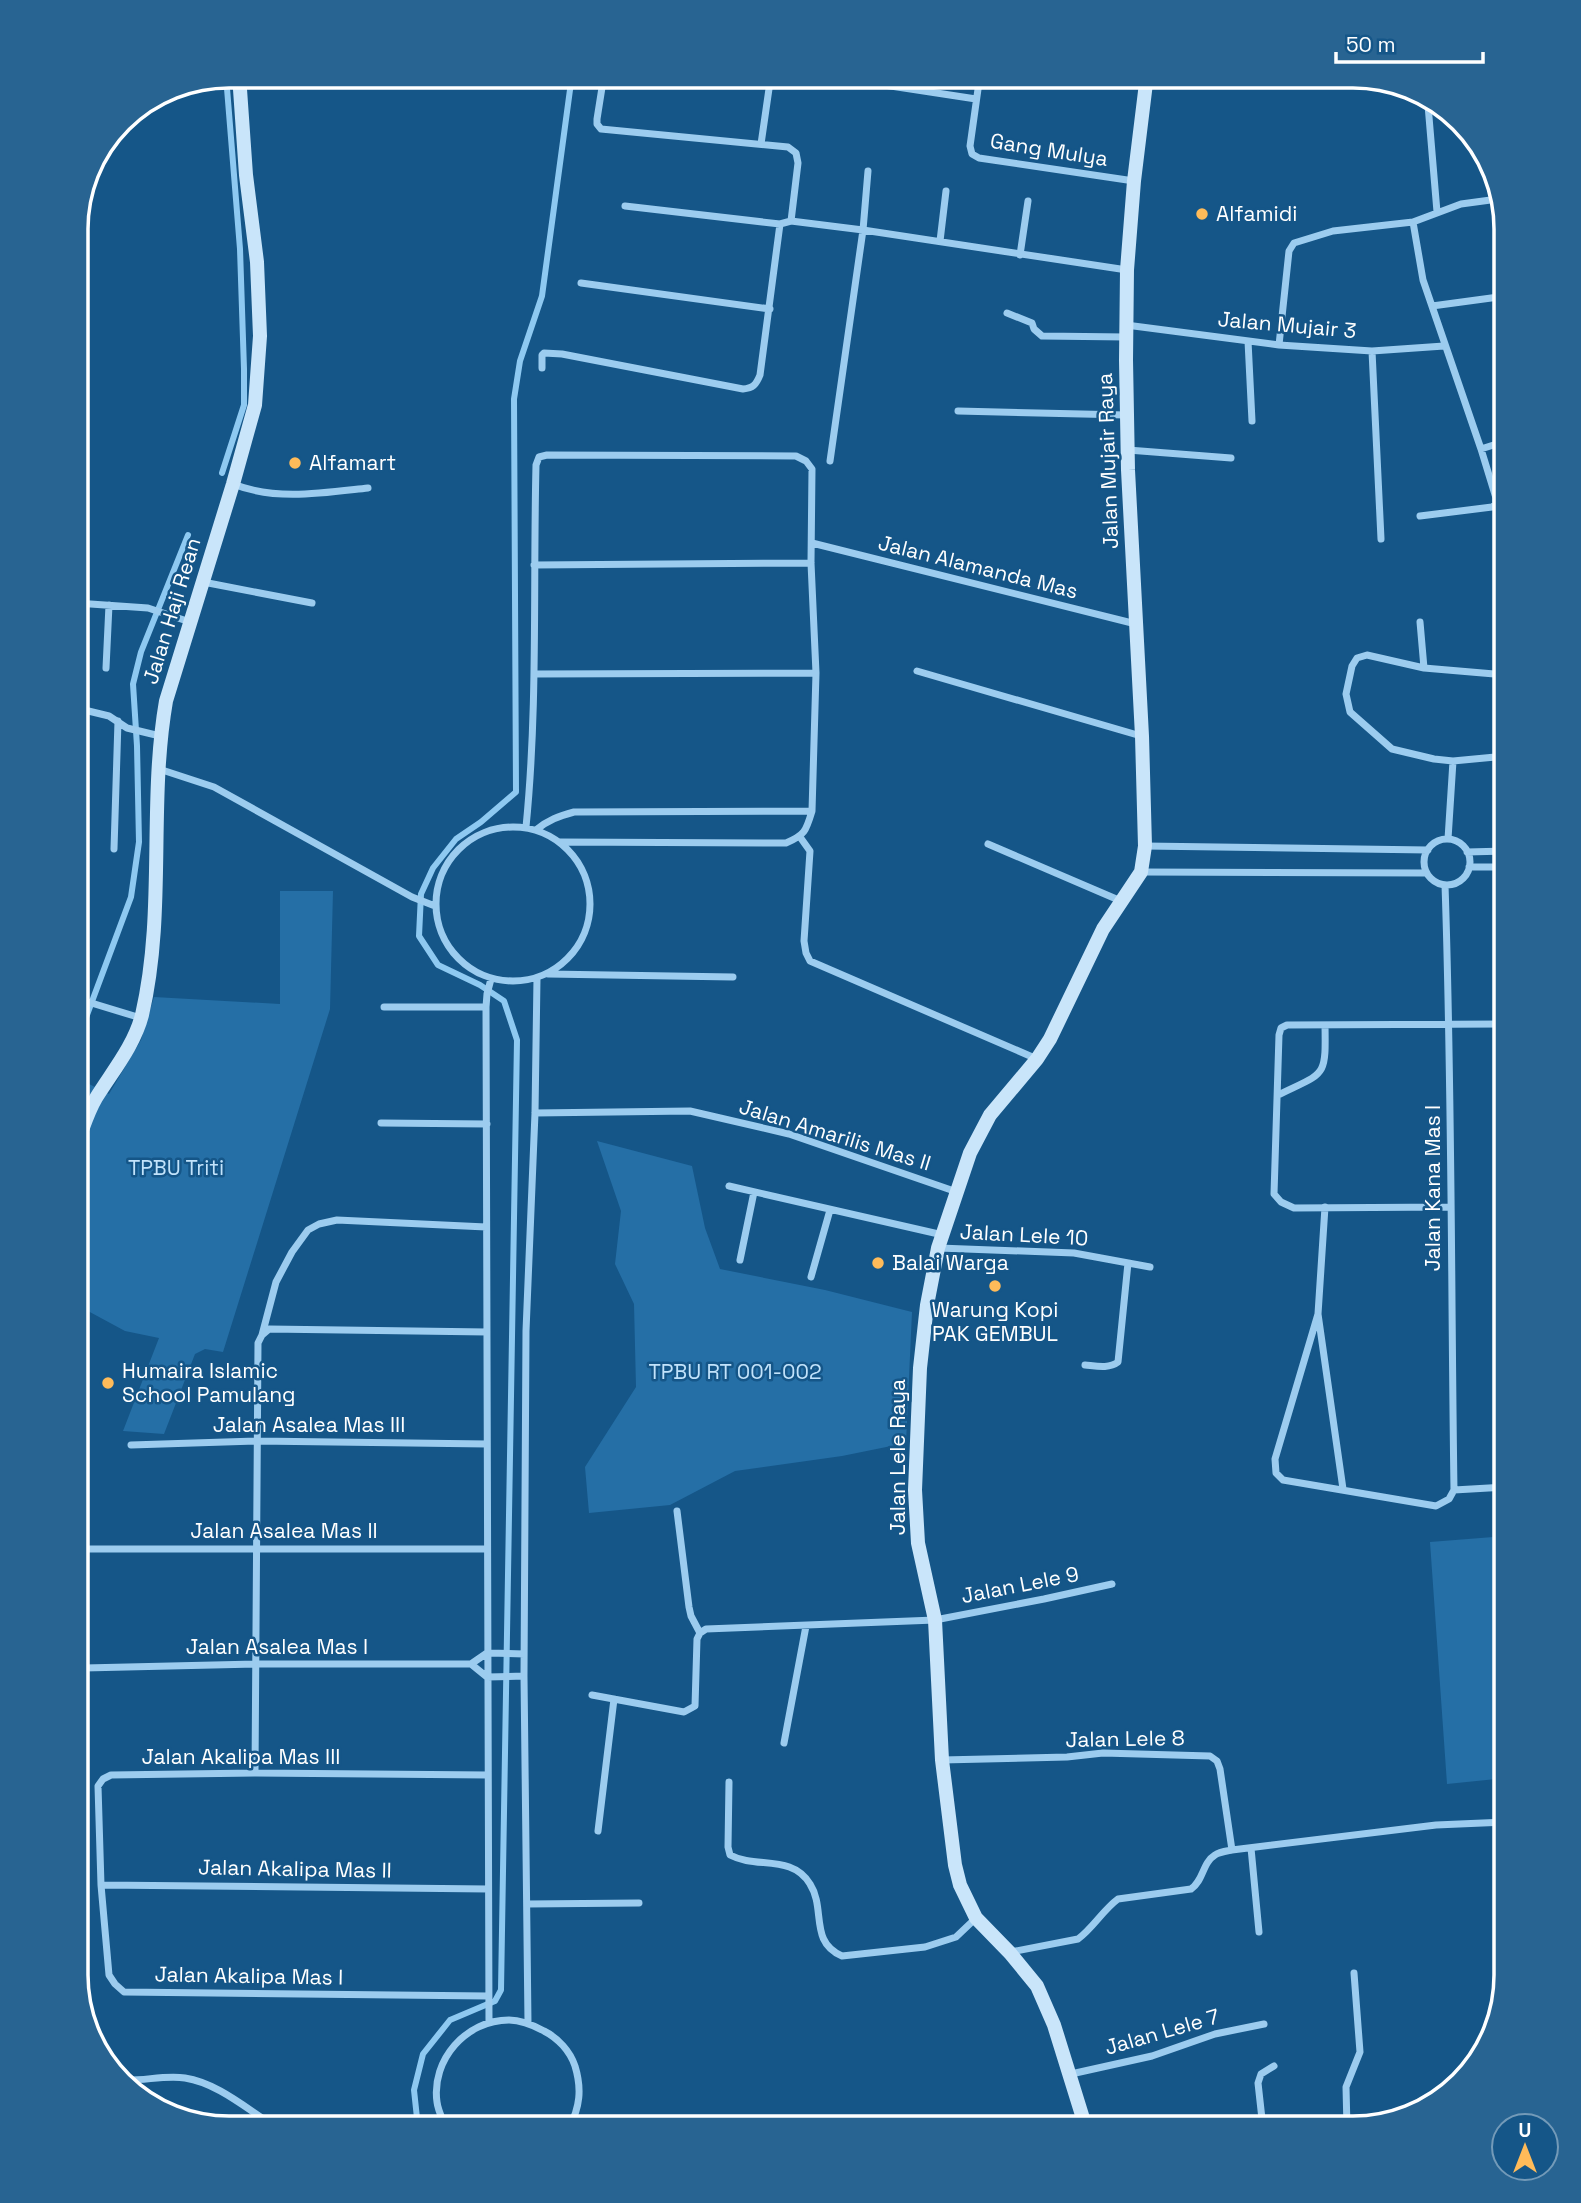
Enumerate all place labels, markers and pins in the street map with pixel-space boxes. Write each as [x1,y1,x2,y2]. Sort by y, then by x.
place label: Alfamidi [1216,200,1297,227]
marker: Alfamidi [1194,206,1210,222]
place label: Alfamart [309,449,396,476]
marker: Alfamart [287,455,303,471]
place label: Balai Warga [892,1249,1009,1276]
marker: Balai Warga [870,1255,886,1271]
marker: Warung Kopi PAK GEMBUL [987,1278,1003,1294]
place label: Warung Kopi PAK GEMBUL [932,1296,1058,1347]
place label: Humaira Islamic School Pamulang [122,1357,296,1408]
marker: Humaira Islamic School Pamulang [100,1375,116,1391]

